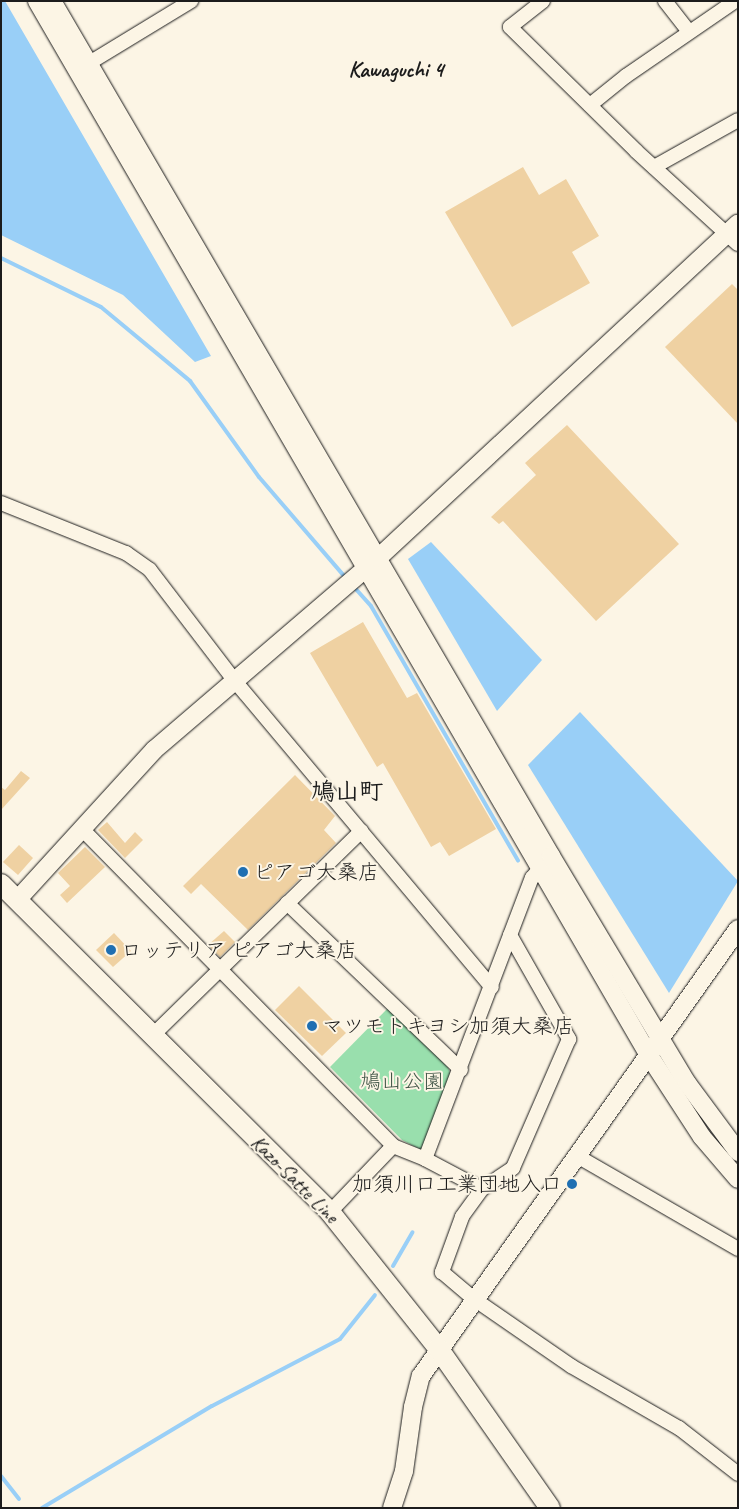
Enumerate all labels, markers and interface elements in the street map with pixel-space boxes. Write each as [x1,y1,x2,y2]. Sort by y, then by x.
district label: Kawaguchi 4 [349,58,443,84]
district label: 鳩山町 [311,778,383,806]
place label: ピアゴ大桑店 [253,859,379,885]
marker: ピアゴ大桑店 [237,866,249,878]
place label: ロッテリア ピアゴ大桑店 [121,937,357,963]
marker: ロッテリア ピアゴ大桑店 [105,944,117,956]
place label: マツモトキヨシ加須大桑店 [322,1013,574,1039]
marker: マツモトキヨシ加須大桑店 [306,1020,318,1032]
park label: 鳩山公園 [360,1068,444,1094]
street label: Kazo-Satte Line [246,1130,344,1228]
place label: 加須川口工業団地入口 [352,1171,562,1197]
marker: 加須川口工業団地入口 [566,1178,578,1190]

